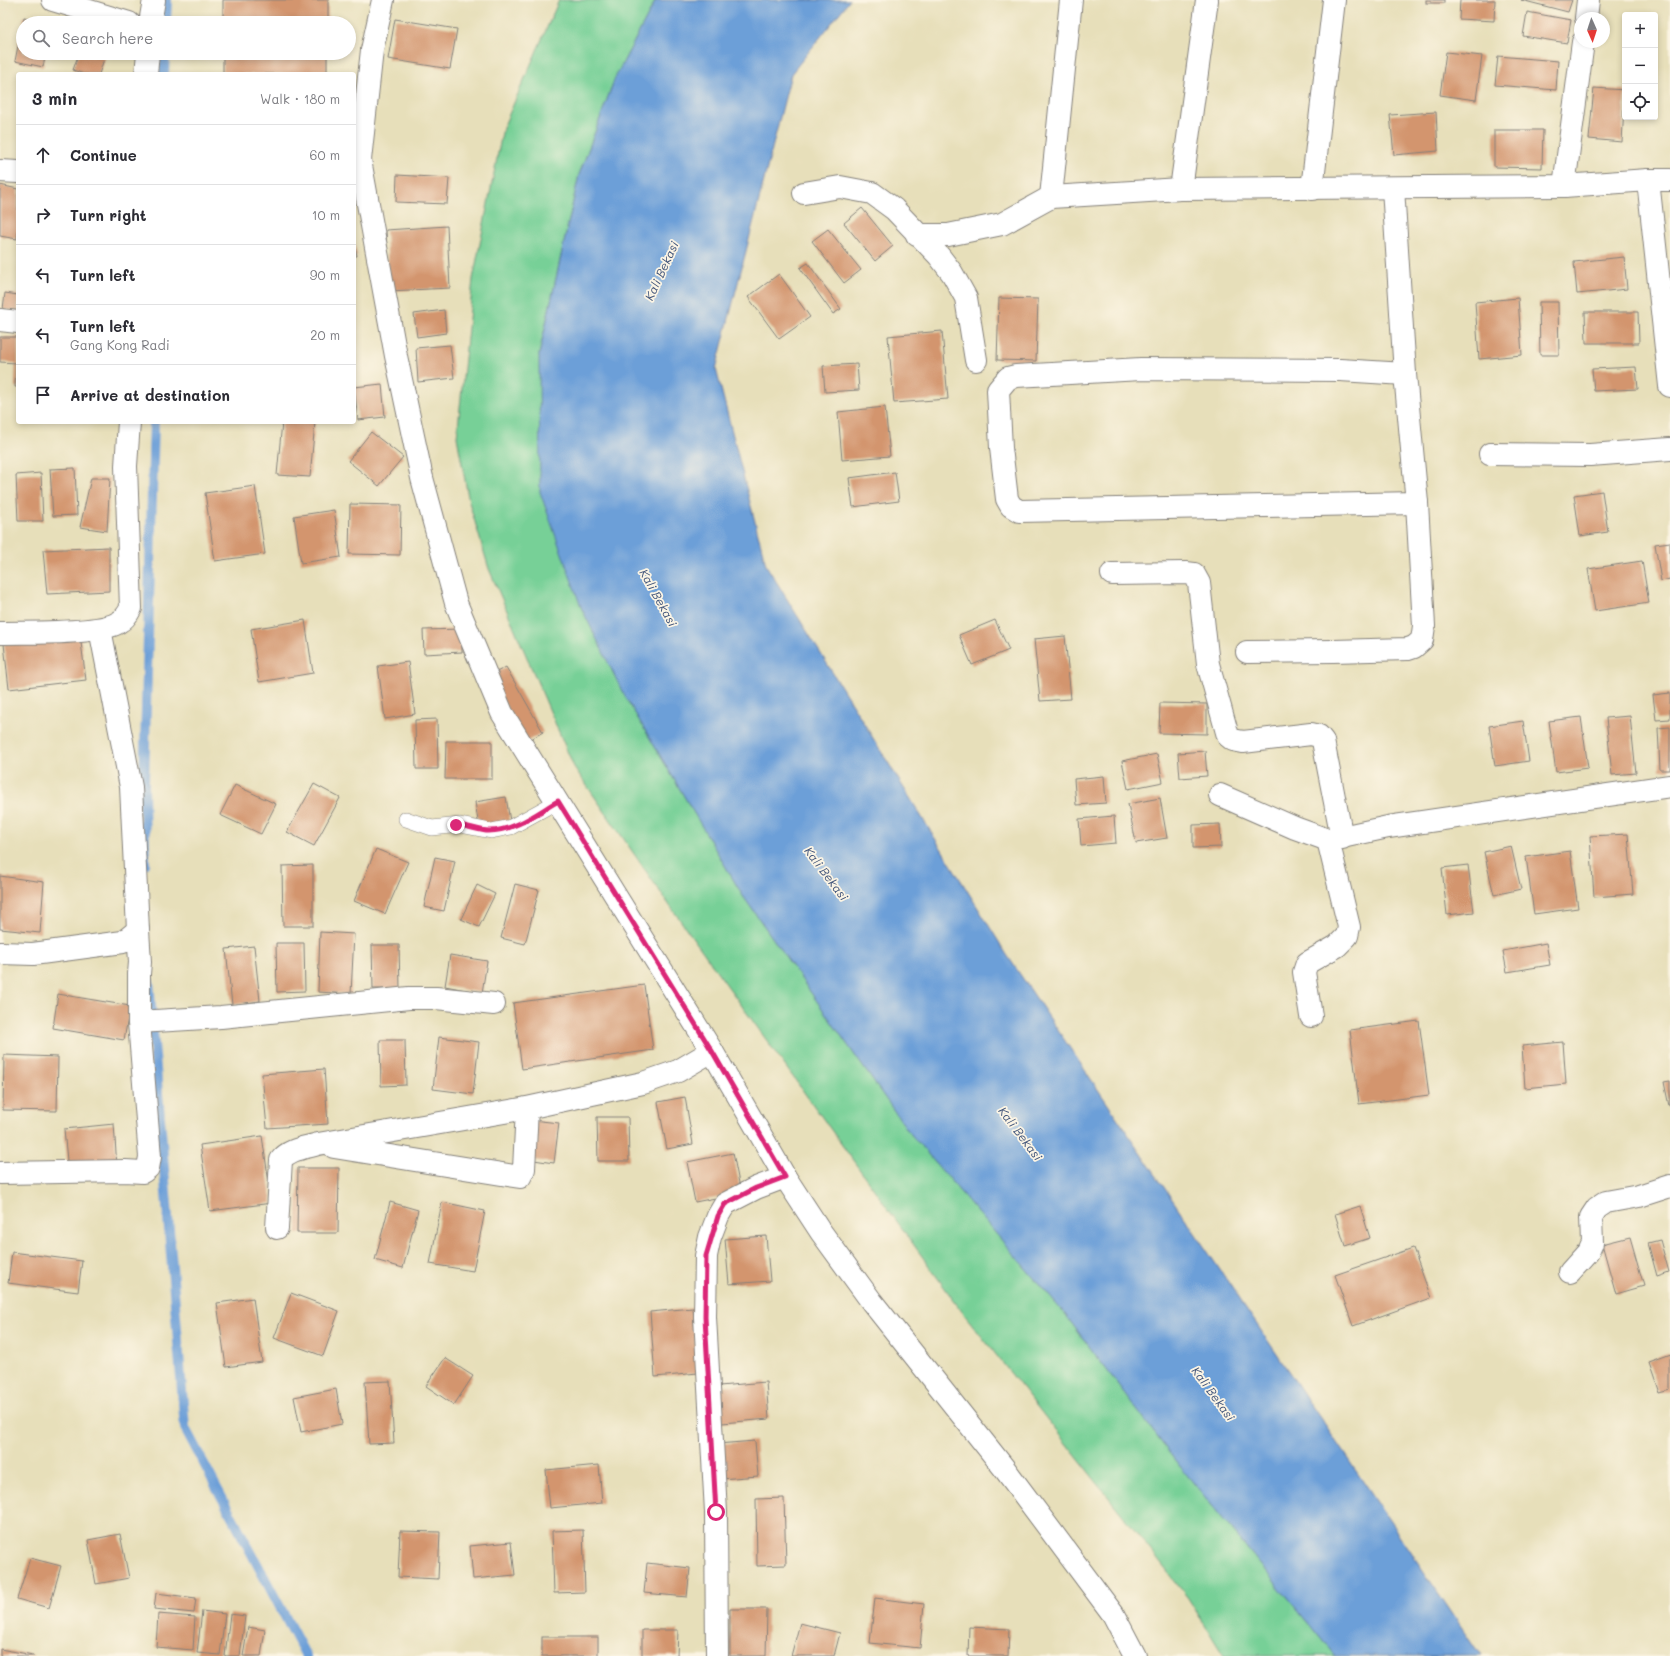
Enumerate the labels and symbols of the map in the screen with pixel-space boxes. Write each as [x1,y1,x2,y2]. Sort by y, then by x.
north arrow [1574,12,1610,48]
water label: Kali Bekasi [640,238,682,303]
water label: Kali Bekasi [636,566,681,629]
route end [447,816,465,834]
water label: Kali Bekasi [801,843,852,904]
water label: Kali Bekasi [995,1103,1046,1164]
water label: Kali Bekasi [1189,1363,1239,1424]
route start [707,1503,725,1521]

